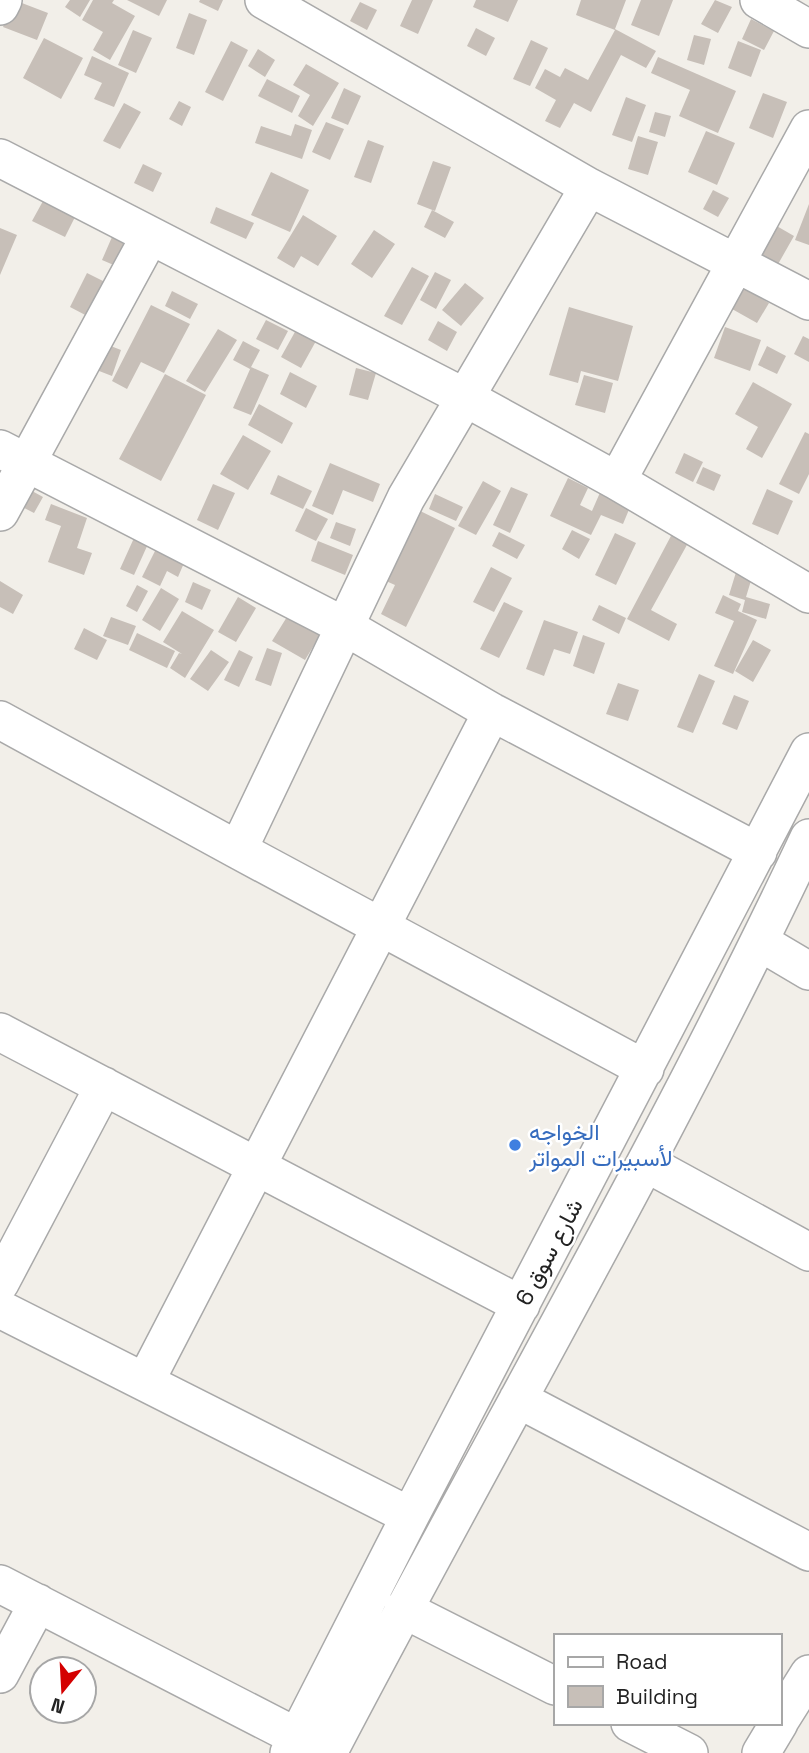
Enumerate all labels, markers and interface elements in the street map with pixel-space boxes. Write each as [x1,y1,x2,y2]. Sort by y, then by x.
place label: الخواجه لأسبيرات المواتر [528,1117,673,1173]
marker: الخواجه لأسبيرات المواتر [507,1137,523,1153]
street label: شارع سوق 6 [508,1194,590,1311]
legend [554,1634,781,1725]
text: Road [616,1648,668,1675]
north arrow [28,1655,98,1725]
text: Building [616,1683,698,1710]
text: N [48,1692,68,1720]

